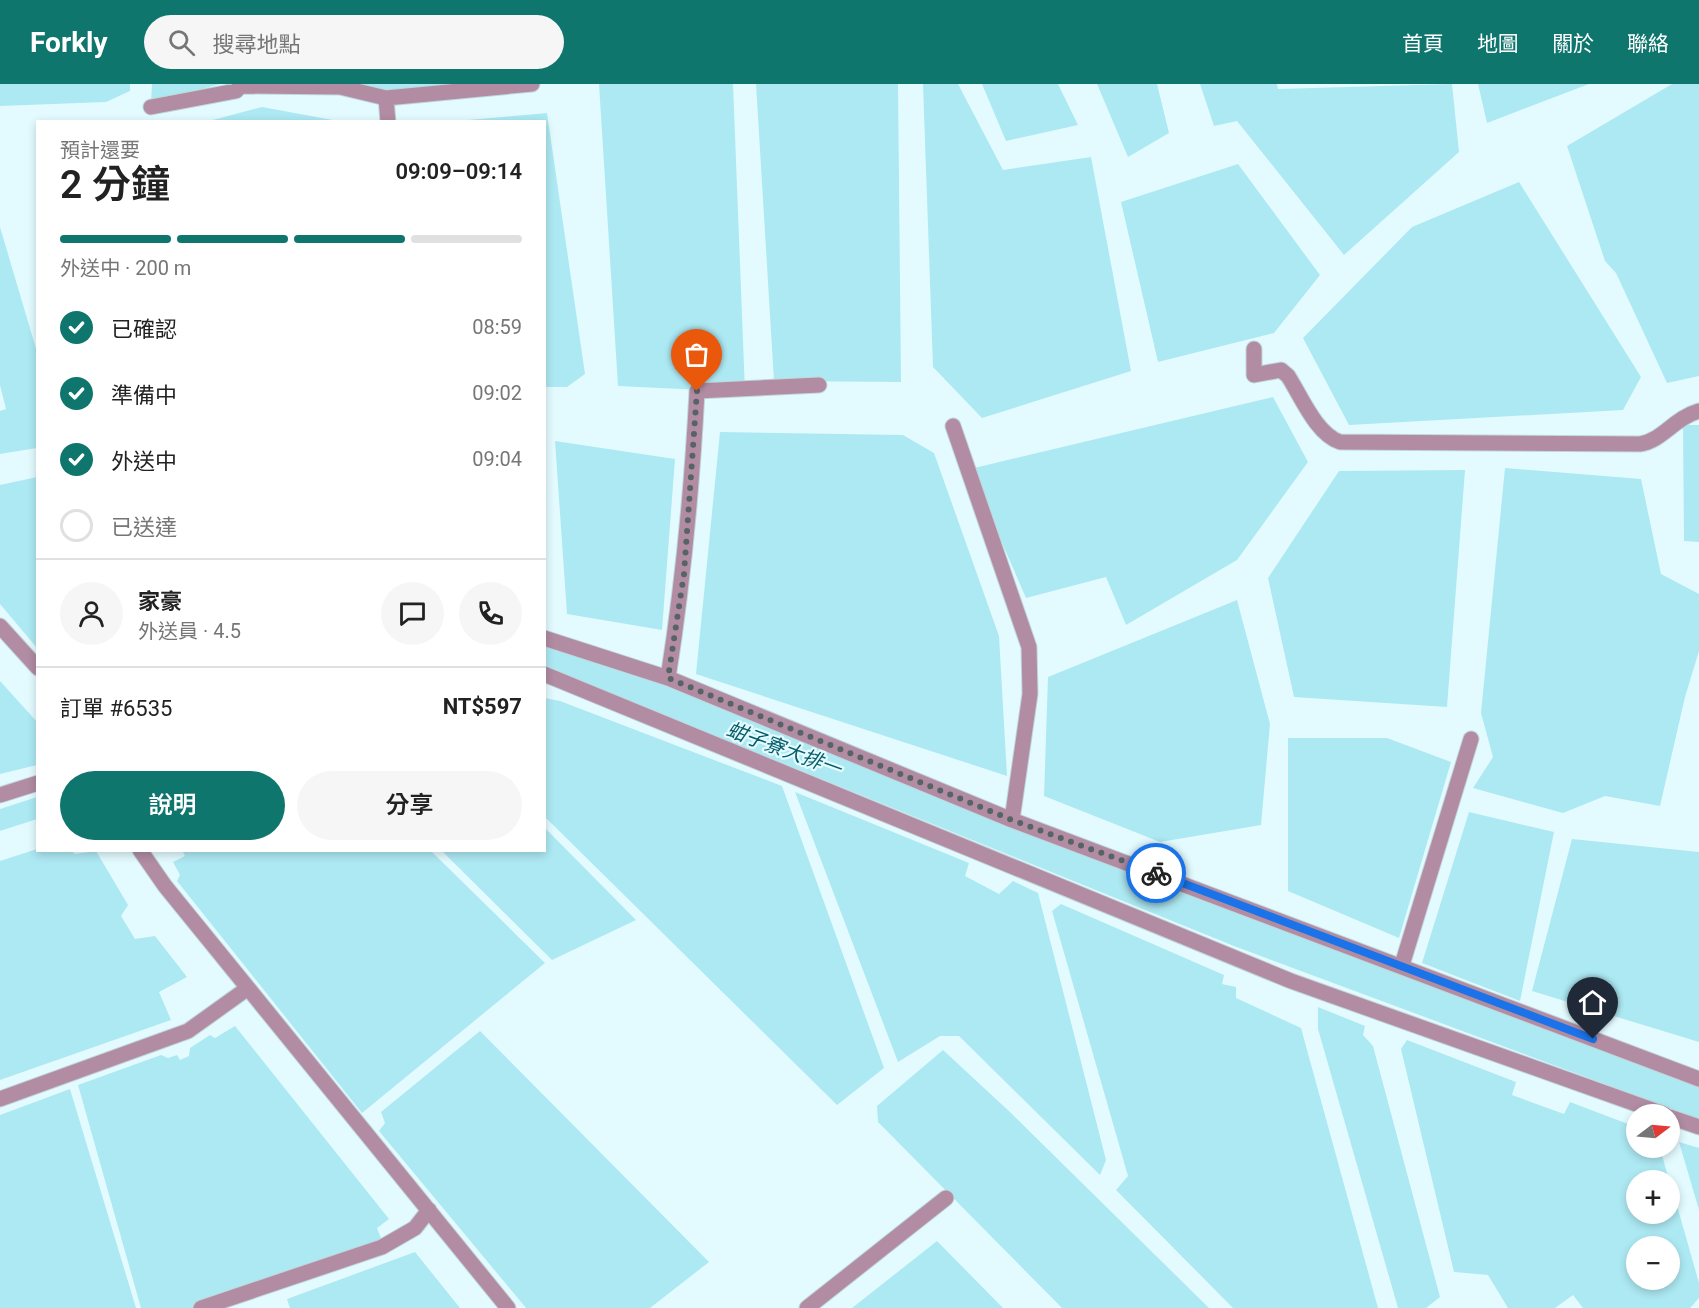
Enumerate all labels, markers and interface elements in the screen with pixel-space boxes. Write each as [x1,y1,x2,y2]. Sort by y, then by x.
search box [144,15,564,69]
text: Forkly [30,26,108,59]
icon: search [165,26,198,59]
text: 搜尋地點 [213,32,301,57]
text: 首頁 [1402,32,1444,56]
text: 地圖 [1477,32,1519,56]
text: 關於 [1552,32,1594,56]
text: 聯絡 [1627,32,1669,56]
text: 預計還要 [60,138,140,162]
text: 09:09–09:14 [395,159,522,184]
text: 2 分鐘 [60,162,170,208]
text: 外送中 · 200 m [60,256,191,280]
icon: check [60,311,93,344]
text: 08:59 [472,315,522,339]
text: 已確認 [111,317,177,342]
pin [671,329,722,391]
icon: bag [680,338,713,371]
icon: check [60,377,93,410]
text: 09:02 [472,381,522,405]
text: 準備中 [111,383,177,408]
icon: check [60,443,93,476]
text: 09:04 [472,447,522,471]
text: 外送中 [111,449,177,474]
text: 已送達 [111,515,177,540]
button: person [60,582,123,645]
button: chat [381,582,444,645]
button: phone [459,582,522,645]
text: 家豪 [138,589,182,614]
text: 外送員 · 4.5 [138,619,241,643]
text: NT$597 [443,694,522,719]
text: 訂單 #6535 [60,696,172,721]
water label: 蚶子寮大排一 [724,717,846,781]
button: 說明 [60,771,285,840]
button: 分享 [297,771,522,840]
courier [1126,843,1186,903]
icon: bike [1140,857,1173,890]
pin [1567,977,1618,1039]
icon: home [1576,986,1609,1019]
north arrow [1626,1104,1680,1158]
map controls [1626,1104,1680,1290]
button: + [1626,1170,1680,1224]
button: − [1626,1236,1680,1290]

